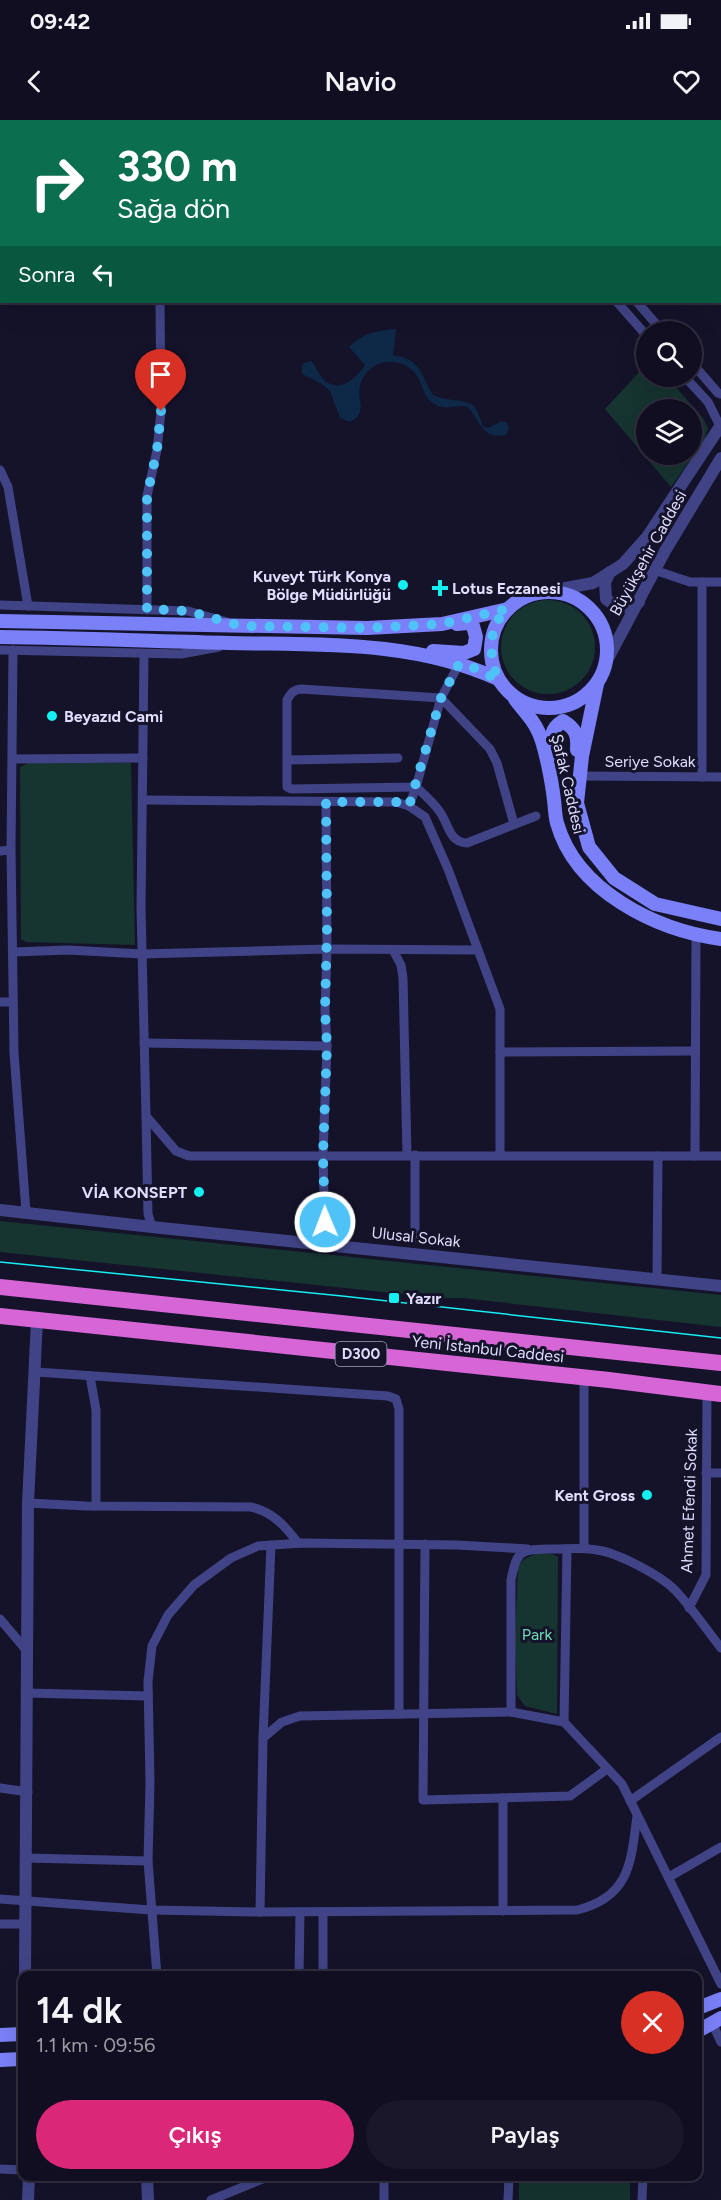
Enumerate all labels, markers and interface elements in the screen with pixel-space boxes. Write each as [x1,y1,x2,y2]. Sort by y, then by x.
text: 09:42 [30,8,90,35]
icon: back [18,65,51,98]
text: Navio [325,65,396,98]
icon: heart [670,65,703,98]
text: 330 m [117,141,238,192]
icon: right [18,144,96,222]
text: Sağa dön [117,192,230,225]
icon: left [87,258,120,291]
text: Sonra [18,261,75,288]
map controls [636,321,702,465]
button: search [636,321,702,387]
pin [135,349,186,411]
icon: arrive [144,358,177,391]
button: layers [636,399,702,465]
street label: Büyükşehir Caddesi [606,487,690,619]
place label: Kuveyt Türk Konya Bölge Müdürlüğü [253,567,391,604]
marker: Kuveyt Türk Konya Bölge Müdürlüğü [396,578,410,592]
place label: Lotus Eczanesi [452,579,561,598]
marker: Lotus Eczanesi [433,581,447,595]
place label: Beyazıd Cami [64,707,163,726]
marker: Beyazıd Cami [45,709,59,723]
street label: Şafak Caddesi [547,732,589,836]
street label: Seriye Sokak [604,752,696,771]
place label: VİA KONSEPT [82,1183,188,1202]
marker: VİA KONSEPT [192,1185,206,1199]
position arrow [293,1190,357,1254]
street label: Ulusal Sokak [371,1223,462,1251]
place label: Yazır [406,1289,441,1308]
marker: Yazır [387,1291,401,1305]
street label: Yeni İstanbul Caddesi [411,1332,565,1366]
road number: D300 [336,1342,386,1366]
street label: Ahmet Efendi Sokak [677,1428,701,1574]
place label: Kent Gross [554,1486,636,1505]
marker: Kent Gross [640,1488,654,1502]
park label: Park [522,1625,552,1644]
text: 14 dk [36,1989,122,2032]
button: close [621,1991,684,2054]
text: 1.1 km · 09:56 [36,2033,155,2057]
button: Çıkış [36,2100,354,2169]
button: Paylaş [366,2100,684,2169]

